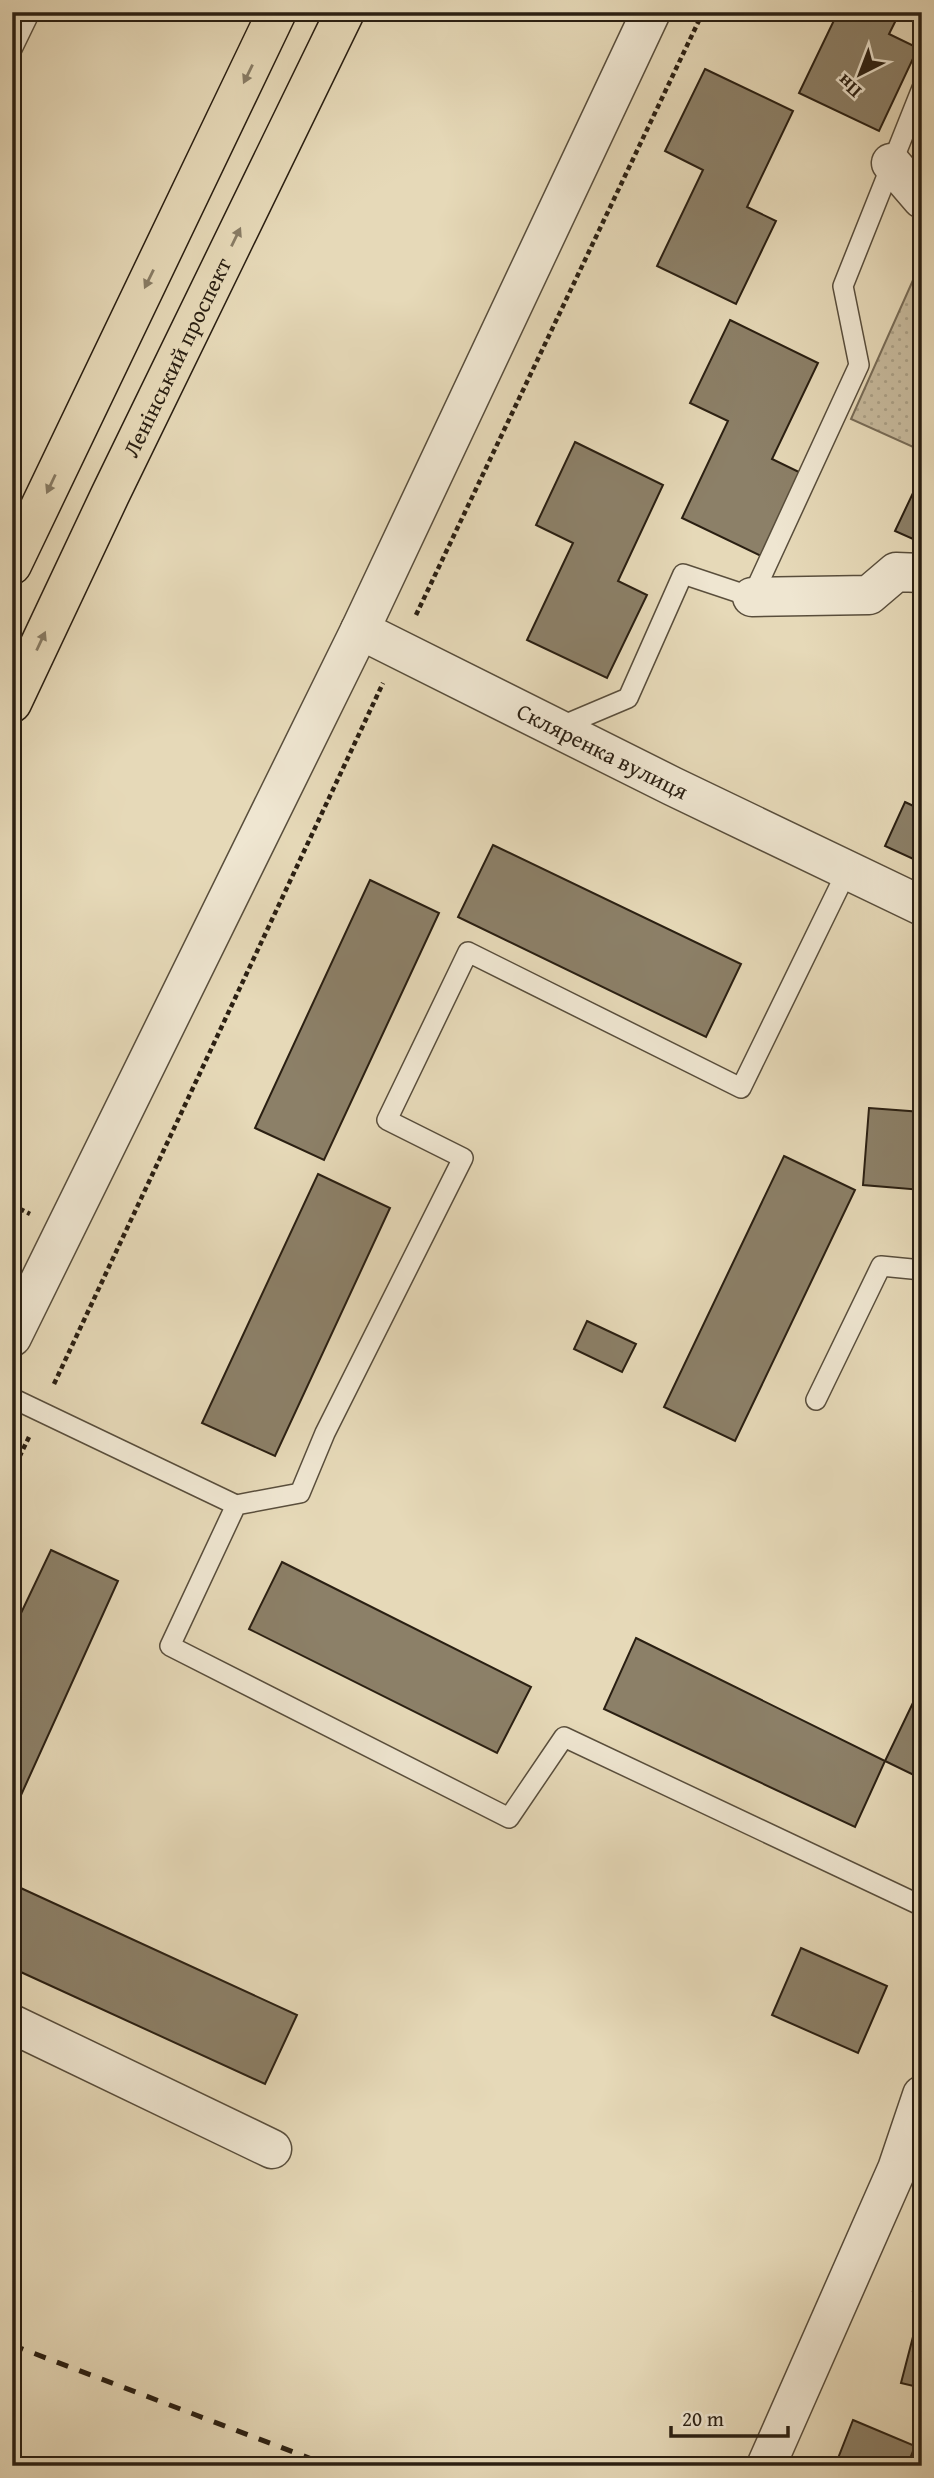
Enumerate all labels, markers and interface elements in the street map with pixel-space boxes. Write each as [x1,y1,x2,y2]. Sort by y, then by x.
north arrow [825,38,895,108]
one-way arrow [242,64,253,84]
text: Пн [830,68,867,105]
one-way arrow [230,227,241,247]
street label: Ленінський проспект [114,252,239,463]
one-way arrow [144,269,155,289]
one-way arrow [45,474,57,494]
one-way arrow [36,631,47,651]
street label: Скляренка вулиця [511,694,694,807]
scale bar [671,2394,789,2438]
text: 20 m [682,2403,724,2434]

